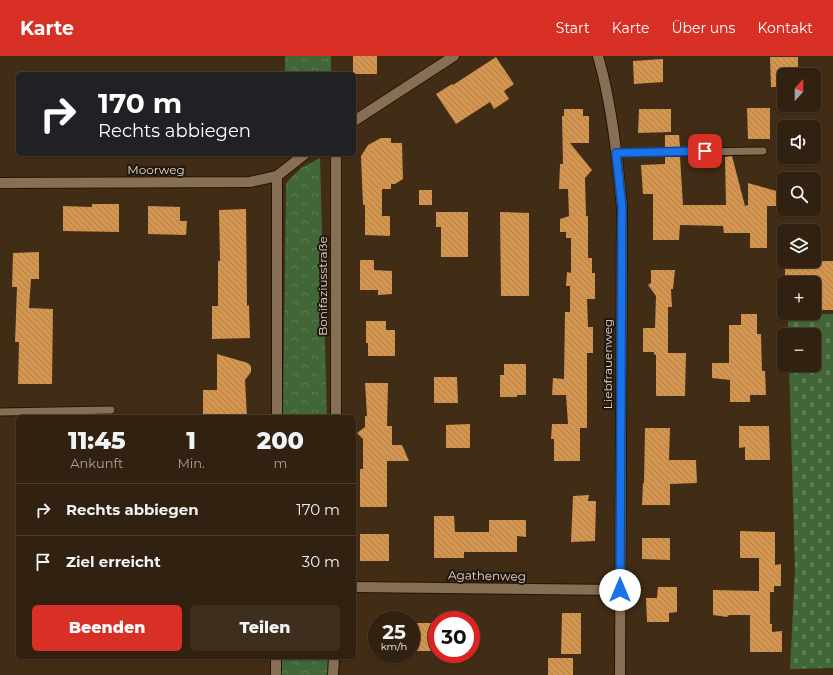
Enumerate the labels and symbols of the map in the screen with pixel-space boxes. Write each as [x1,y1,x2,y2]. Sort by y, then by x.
north arrow [777,68,821,112]
pin [688,134,722,168]
street label: Moorweg [127,162,185,177]
street label: Bonifaziusstraße [315,236,330,336]
street label: Liebfrauenweg [600,319,615,409]
street label: Agathenweg [448,567,526,584]
position arrow [599,569,641,611]
speed limit sign: 30 [428,611,480,663]

